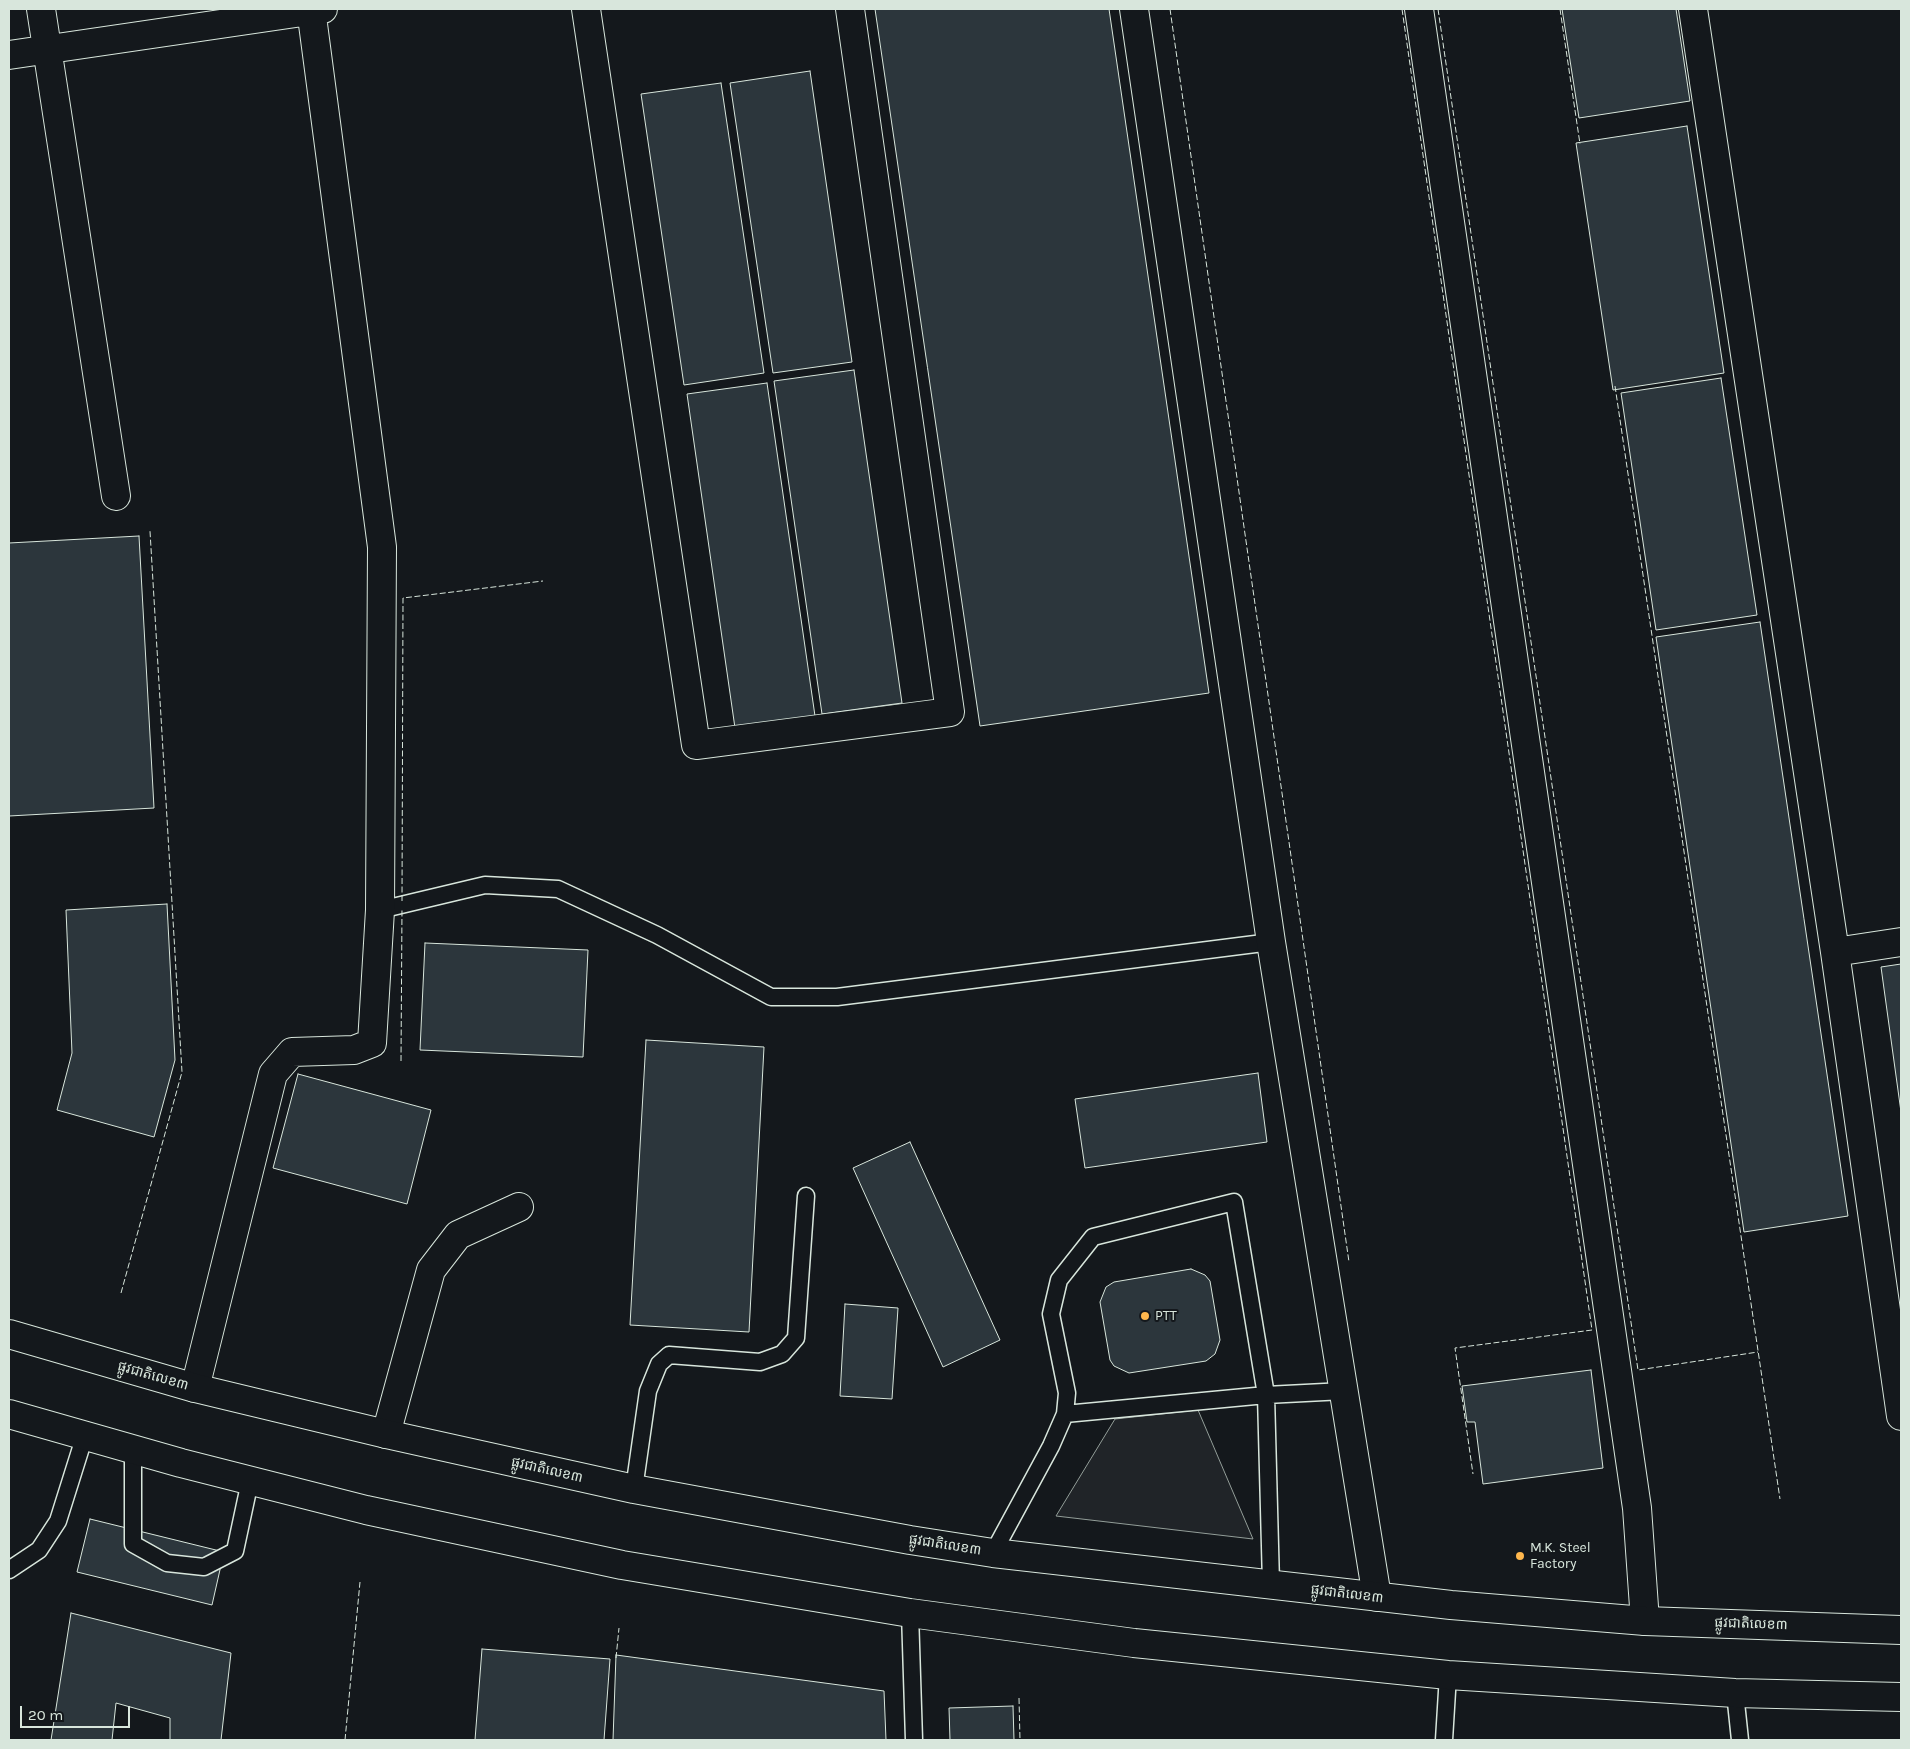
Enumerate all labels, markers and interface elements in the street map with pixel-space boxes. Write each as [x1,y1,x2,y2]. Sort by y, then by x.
place label: PTT [1155,1308,1177,1324]
marker: PTT [1139,1310,1151,1322]
street label: ផ្លូវជាតិលេខ៣ [115,1358,191,1394]
street label: ផ្លូវជាតិលេខ៣ [509,1454,585,1486]
street label: ផ្លូវជាតិលេខ៣ [908,1531,982,1559]
place label: M.K. Steel Factory [1530,1540,1591,1572]
marker: M.K. Steel Factory [1514,1550,1526,1562]
street label: ផ្លូវជាតិលេខ៣ [1310,1581,1384,1607]
street label: ផ្លូវជាតិលេខ៣ [1714,1614,1788,1634]
scale bar [22,1696,132,1728]
text: 20 m [28,1706,63,1724]

